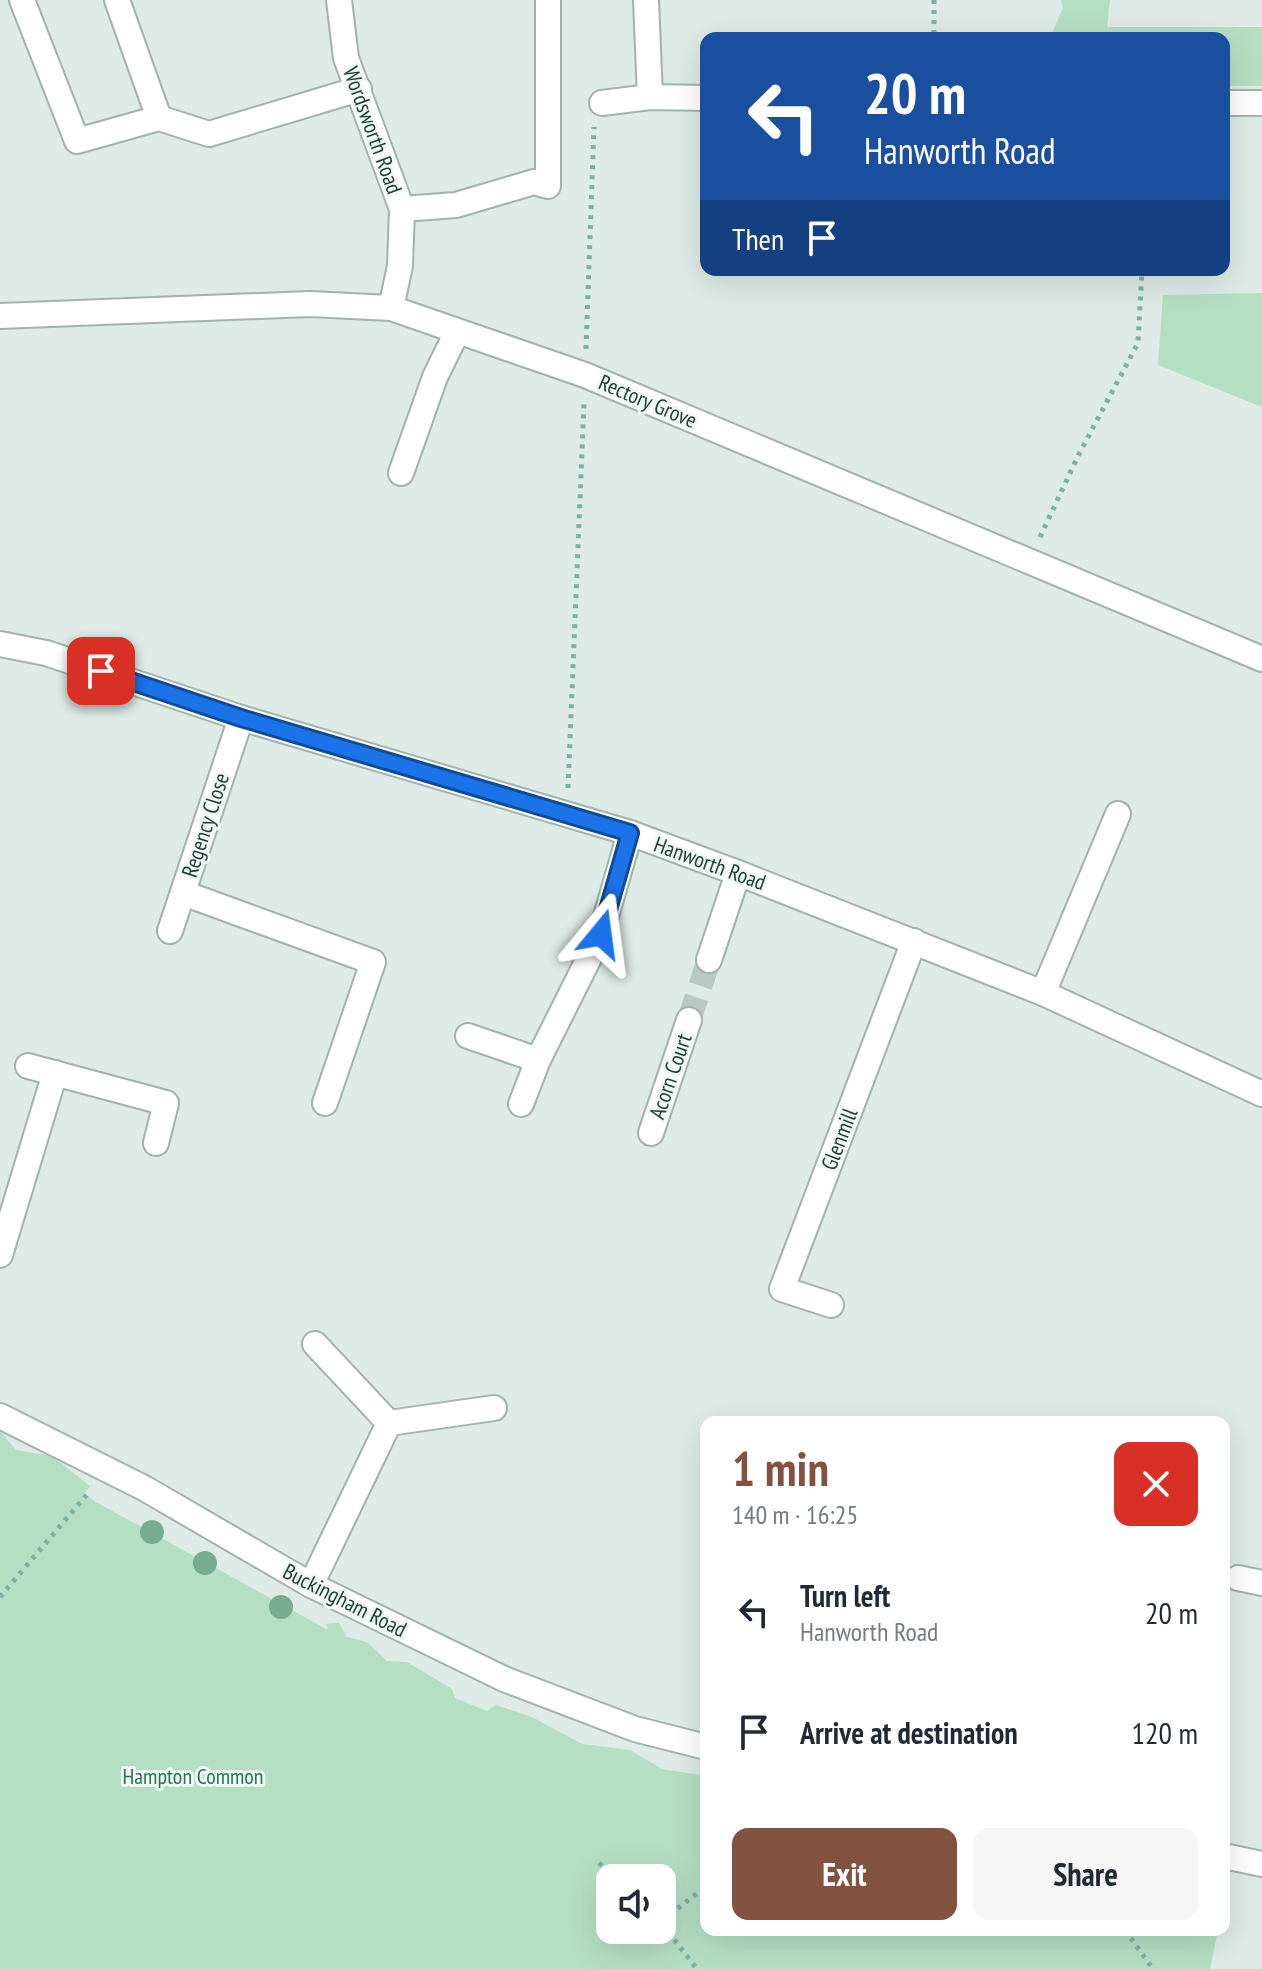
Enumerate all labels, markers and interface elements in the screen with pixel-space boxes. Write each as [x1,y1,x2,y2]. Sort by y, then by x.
text: 20 m [864,57,966,129]
street label: Wordsworth Road [337,63,409,197]
icon: left [732,64,836,168]
text: Hanworth Road [864,127,1055,174]
icon: arrive [800,216,844,260]
text: Then [732,219,784,258]
street label: Rectory Grove [595,368,701,434]
pin [67,637,135,705]
icon: arrive [79,649,123,693]
street label: Regency Close [175,769,235,881]
street label: Hanworth Road [650,830,770,896]
position arrow [559,892,643,976]
street label: Acorn Court [642,1030,698,1122]
street label: Glenmill [814,1103,864,1174]
text: 1 min [732,1437,829,1499]
button: close [1114,1442,1198,1526]
text: 140 m · 16:25 [732,1498,858,1531]
street label: Buckingham Road [278,1557,412,1643]
text: Turn left [800,1576,890,1615]
icon: left [732,1590,776,1634]
text: 20 m [1145,1593,1198,1632]
text: Hanworth Road [800,1615,938,1648]
icon: arrive [732,1710,776,1754]
text: Arrive at destination [800,1713,1018,1752]
text: 120 m [1132,1713,1198,1752]
park label: Hampton Common [123,1762,263,1790]
button: Exit [732,1828,957,1920]
button: Share [973,1828,1198,1920]
map controls [596,1864,676,1944]
button: sound [596,1864,676,1944]

